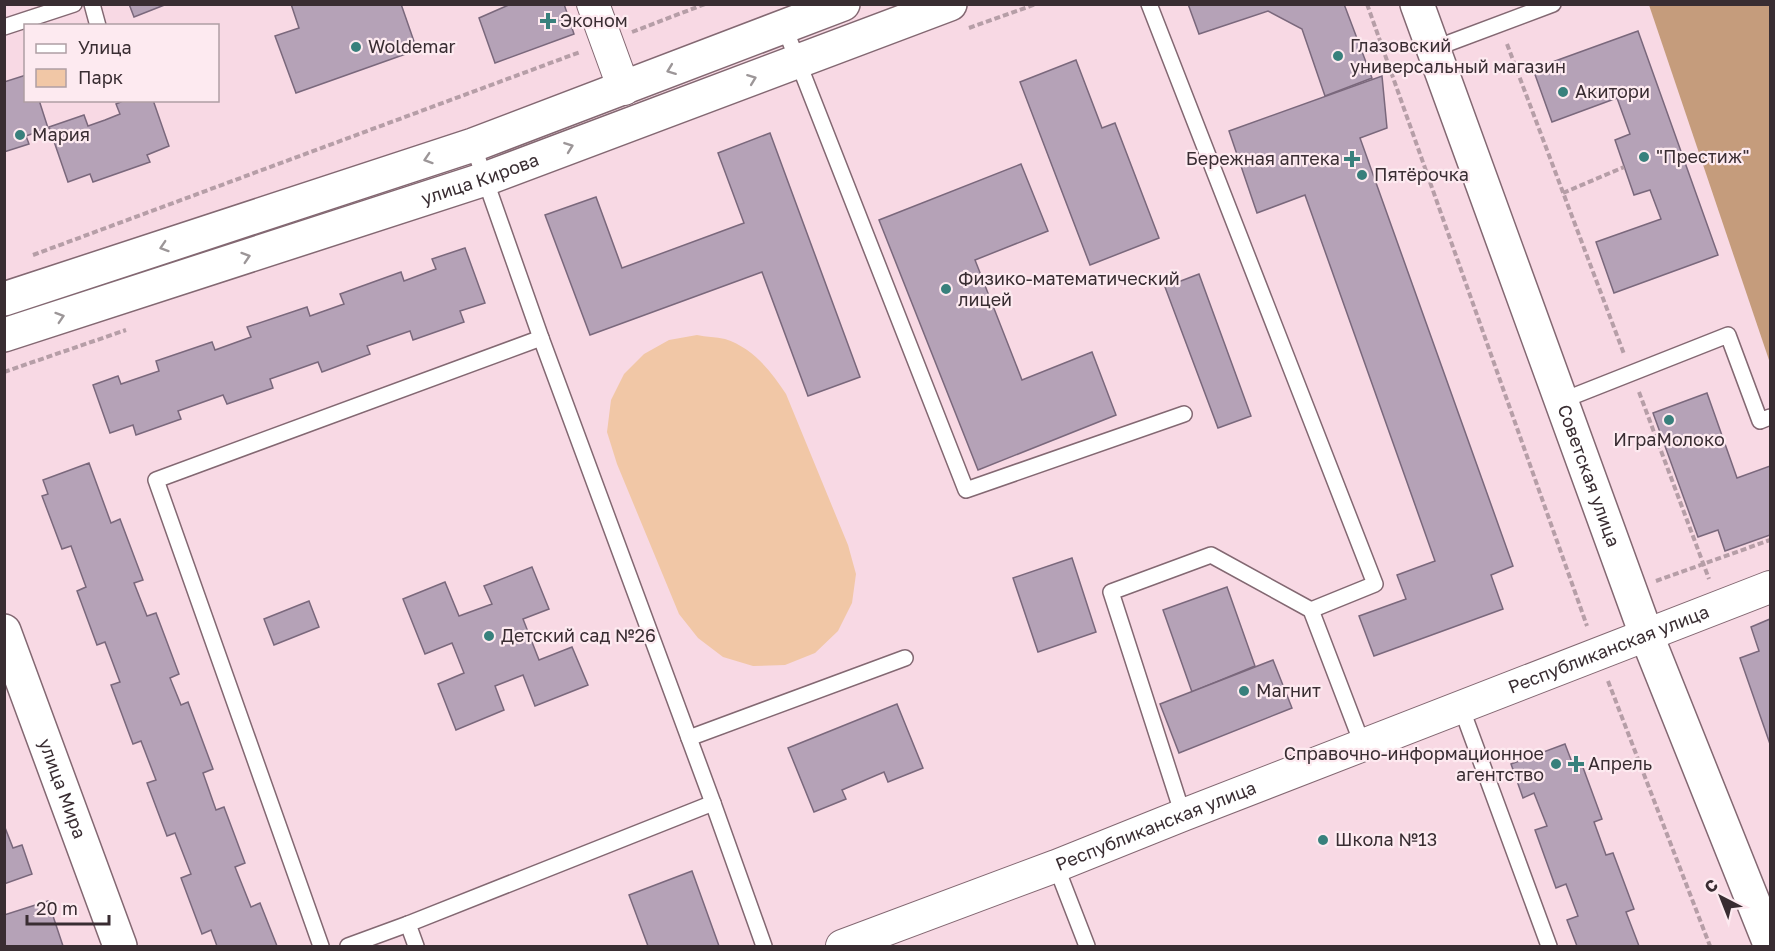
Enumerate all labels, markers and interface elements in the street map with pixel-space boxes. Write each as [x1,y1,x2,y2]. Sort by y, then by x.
place label: Эконом [560,9,628,31]
marker: Эконом [541,14,555,28]
legend [24,24,219,102]
place label: Глазовский универсальный магазин [1350,34,1566,77]
place label: Woldemar [368,35,456,57]
text: Улица [78,36,132,58]
marker: Woldemar [349,40,363,54]
marker: Глазовский универсальный магазин [1331,49,1345,63]
one-way arrow [666,63,677,75]
text: Парк [78,66,123,88]
one-way arrow [746,73,757,86]
place label: Акитори [1575,80,1650,102]
marker: Акитори [1556,85,1570,99]
place label: Мария [32,123,90,145]
marker: Мария [13,128,27,142]
one-way arrow [564,142,574,155]
place label: "Престиж" [1656,145,1749,167]
place label: Бережная аптека [1186,147,1340,169]
street label: улица Кирова [418,148,542,209]
marker: "Престиж" [1637,150,1651,164]
one-way arrow [424,152,434,165]
marker: Бережная аптека [1345,152,1359,166]
place label: Пятёрочка [1374,163,1469,185]
marker: Пятёрочка [1355,168,1369,182]
one-way arrow [159,240,170,252]
one-way arrow [240,252,251,264]
place label: Физико-математический лицей [958,267,1180,310]
marker: Физико-математический лицей [939,282,953,296]
one-way arrow [54,312,65,324]
street label: Советская улица [1554,401,1625,550]
marker: ИграМолоко [1662,413,1676,427]
place label: ИграМолоко [1613,428,1725,450]
street label: Республиканская улица [1505,600,1712,698]
place label: Детский сад №26 [501,624,656,646]
marker: Детский сад №26 [482,629,496,643]
place label: Магнит [1256,679,1321,701]
marker: Магнит [1237,684,1251,698]
street label: улица Мира [35,735,91,841]
place label: Справочно-информационное агентство [1284,742,1544,785]
place label: Апрель [1588,752,1652,774]
marker: Справочно-информационное агентство [1549,757,1563,771]
marker: Апрель [1569,757,1583,771]
street label: Республиканская улица [1052,776,1259,875]
place label: Школа №13 [1335,828,1437,850]
marker: Школа №13 [1316,833,1330,847]
north arrow [1691,867,1751,927]
text: С [1700,875,1722,897]
scale bar [27,888,110,926]
text: 20 m [36,897,78,919]

